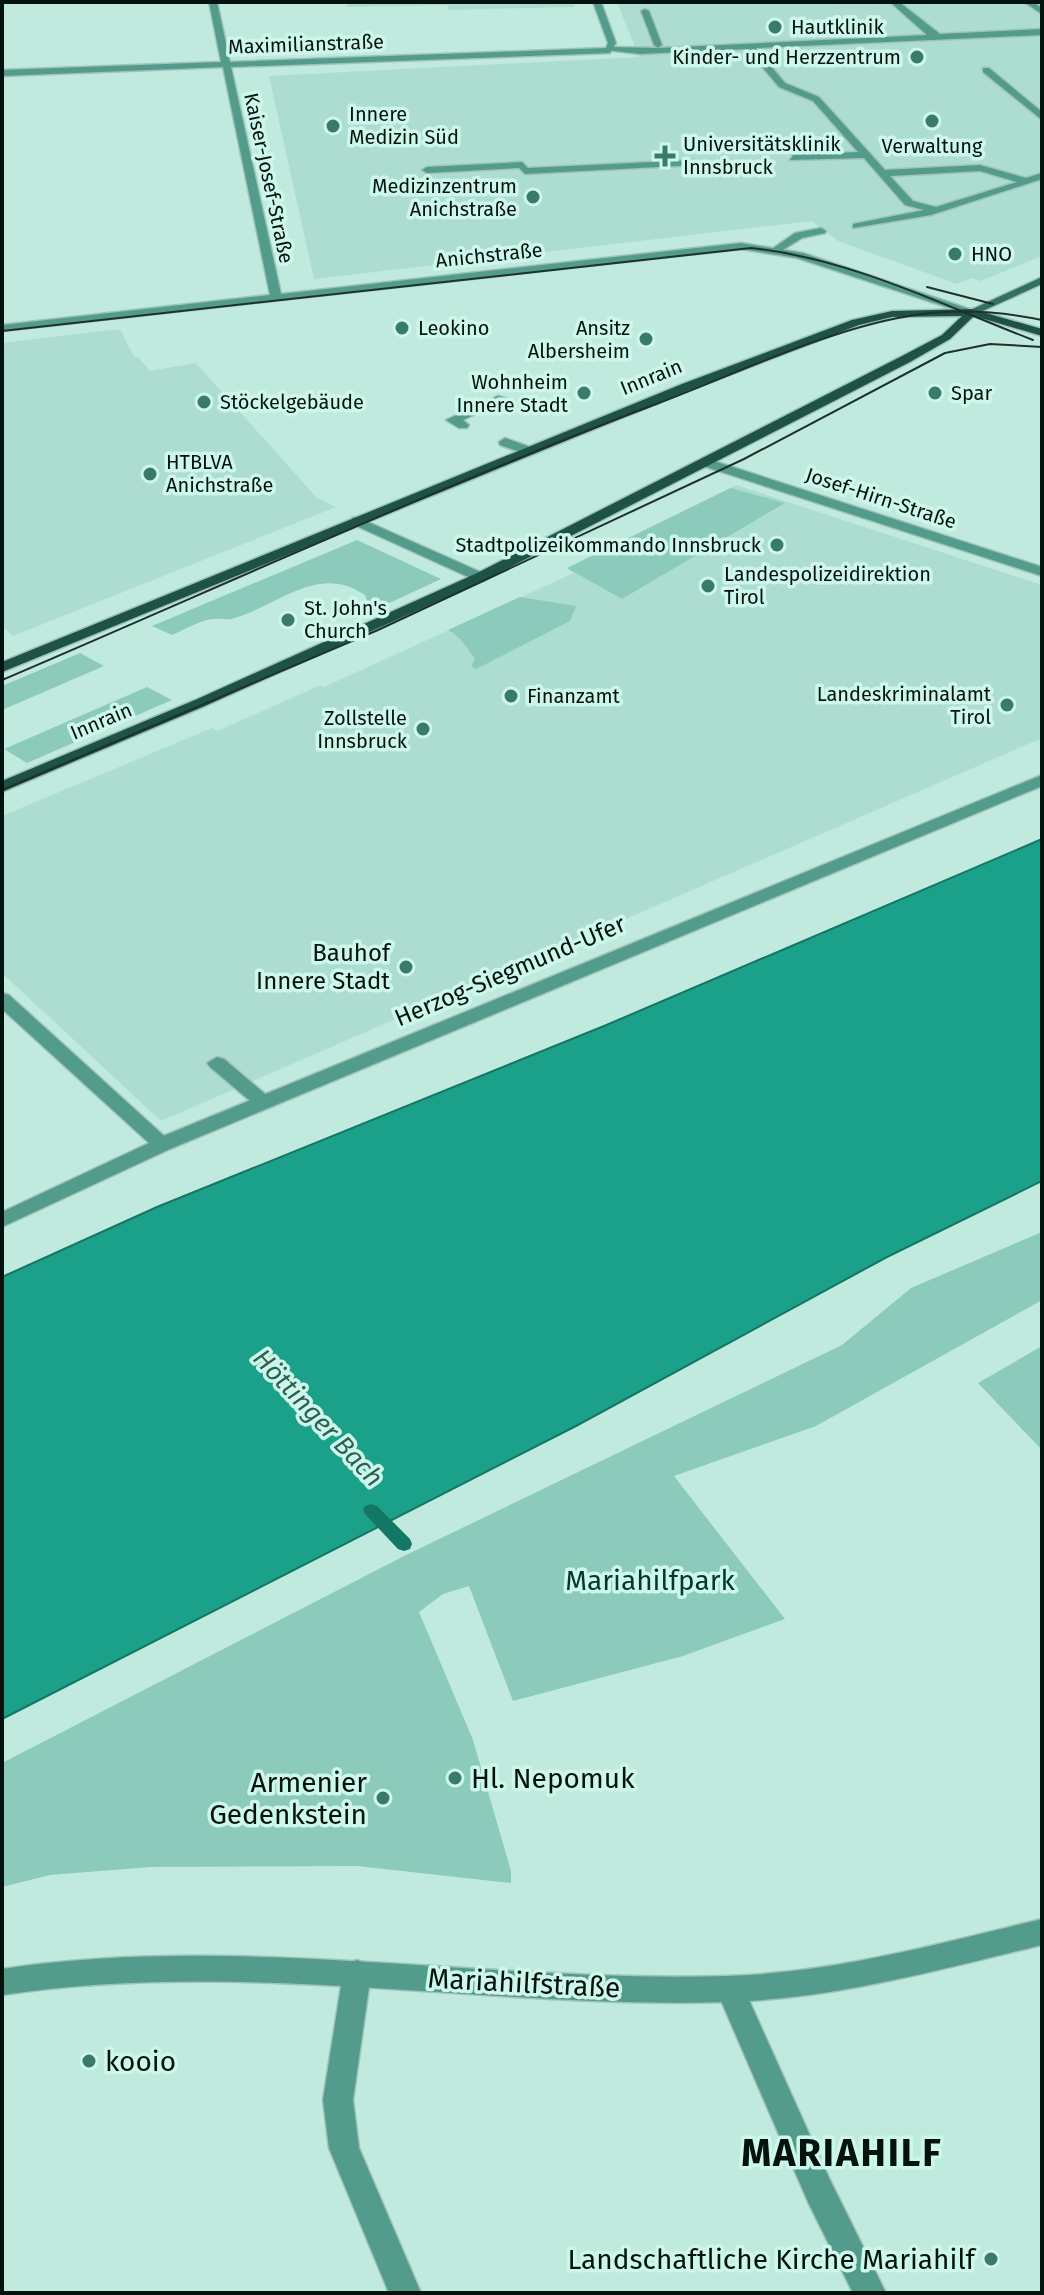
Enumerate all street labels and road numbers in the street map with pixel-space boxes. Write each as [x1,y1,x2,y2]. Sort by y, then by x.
street label: Maximilianstraße [228,29,384,59]
street label: Kaiser-Josef-Straße [239,91,299,265]
street label: Anichstraße [434,237,544,273]
street label: Innrain [617,354,685,400]
street label: Josef-Hirn-Straße [803,462,959,534]
street label: Innrain [67,697,135,745]
street label: Herzog-Siegmund-Ufer [390,909,630,1032]
street label: Mariahilfstraße [427,1961,621,2005]

